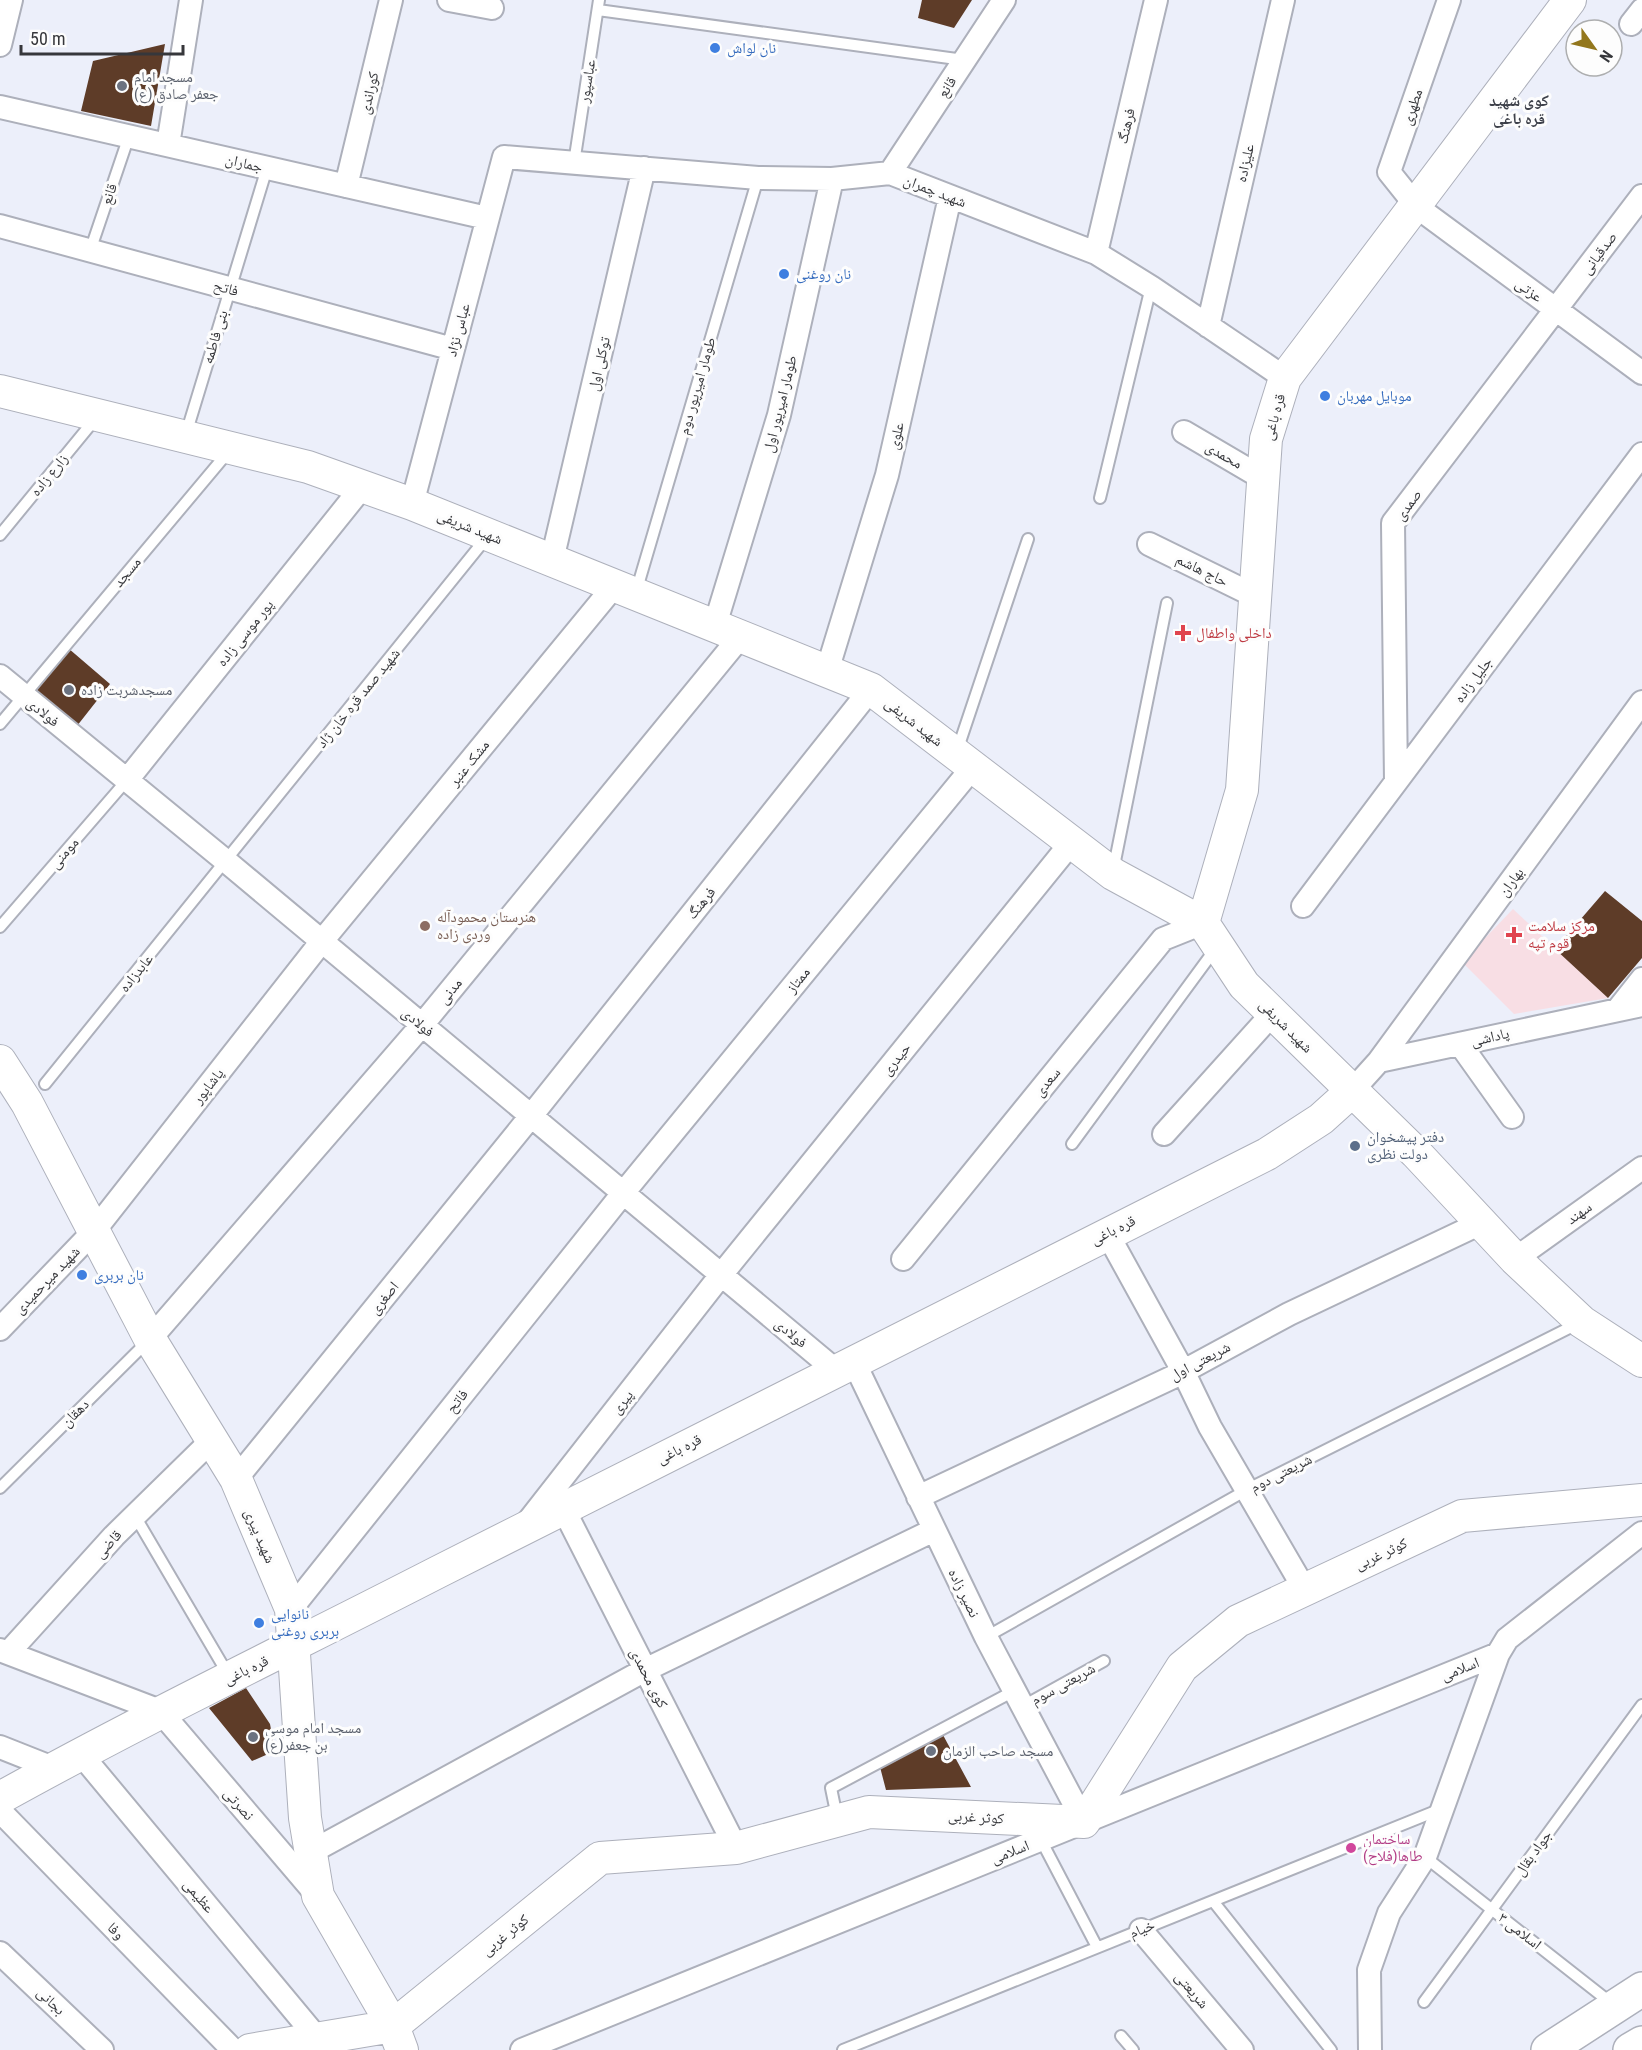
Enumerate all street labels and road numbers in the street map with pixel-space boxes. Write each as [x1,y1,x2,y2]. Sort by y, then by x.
street label: عباسپور [575,58,600,105]
street label: کوراندی [355,70,384,116]
street label: قانع [934,73,961,101]
street label: مطهری [1397,86,1428,128]
street label: فرهنگ [1113,106,1139,146]
street label: علیزاده [1232,142,1258,184]
street label: جماران [223,150,265,177]
street label: شهید چمران [901,171,969,212]
street label: قانع [97,181,122,207]
street label: صدقیانی [1577,228,1622,279]
street label: عزتی [1511,274,1546,307]
street label: فاتح [211,276,241,301]
street label: عباس نژاد [442,301,475,359]
street label: بنی فاطمه [198,308,233,366]
street label: توکلی اول [584,334,615,393]
street label: طومار امیرپور دوم [674,335,721,437]
street label: طومار امیرپور اول [759,353,802,455]
street label: قره باغی [1259,392,1290,443]
street label: علوی [884,420,909,452]
street label: محمدی [1202,437,1246,474]
street label: زارع زاده [26,450,72,500]
street label: صمدی [1391,486,1426,525]
street label: شهید شریفى [434,506,505,549]
street label: حاج هاشم [1173,550,1231,591]
street label: مسجد [109,553,145,591]
street label: پور موسی زاده [213,596,278,671]
street label: شهید صمد قره خان ژاد [312,644,405,752]
street label: جلیل زاده [1450,653,1497,707]
street label: فولادی [22,693,63,731]
street label: شهید شریفى [881,694,947,751]
street label: مشک عنبر [444,736,493,791]
street label: مومنی [46,834,83,873]
street label: بهاران [1494,864,1528,901]
street label: فرهنگ [683,883,719,923]
street label: عابدزاده [115,950,157,996]
street label: ممتاز [782,963,814,997]
street label: مدنی [434,974,467,1008]
street label: شهید شریفى [1255,995,1317,1057]
street label: فولادی [398,1003,438,1041]
street label: پاداشی [1469,1024,1511,1051]
street label: حیدری [877,1039,916,1080]
street label: پاشاپور [188,1064,228,1108]
street label: سعدی [1030,1064,1065,1101]
street label: سهند [1563,1198,1595,1228]
street label: قره باغی [1088,1211,1139,1249]
street label: شهید میرحمیدی [10,1242,85,1318]
street label: اصغری [365,1278,403,1319]
street label: فولادی [771,1314,811,1352]
street label: شریعتی اول [1167,1338,1234,1385]
street label: فاتح [442,1386,473,1417]
street label: پیری [607,1386,638,1418]
street label: دهقان [57,1395,93,1431]
street label: قره باغی [654,1430,705,1469]
street label: شریعتی دوم [1247,1450,1316,1497]
street label: شهید پیری [240,1506,280,1566]
street label: قاضی [90,1526,126,1563]
street label: کوثر غربی [1352,1534,1411,1575]
street label: نصیر زاده [944,1566,984,1620]
street label: کوی محمدی [625,1645,672,1712]
street label: قره باغی [221,1651,272,1689]
street label: اسلامی [1438,1653,1482,1686]
street label: شریعتی سوم [1028,1659,1099,1710]
street label: نصرتی [219,1784,258,1825]
street label: کوثر غربی [948,1807,1004,1828]
street label: جواد بقال [1510,1826,1557,1880]
street label: اسلامی [988,1836,1032,1869]
street label: عظیمی [179,1875,219,1918]
street label: اسلامی ۳ [1494,1909,1545,1954]
street label: کوثر غربی [478,1910,533,1960]
street label: خیام [1127,1916,1158,1943]
street label: وفا [104,1919,128,1943]
street label: شریعتی [1171,1968,1213,2013]
street label: بجانی [32,1983,69,2019]

